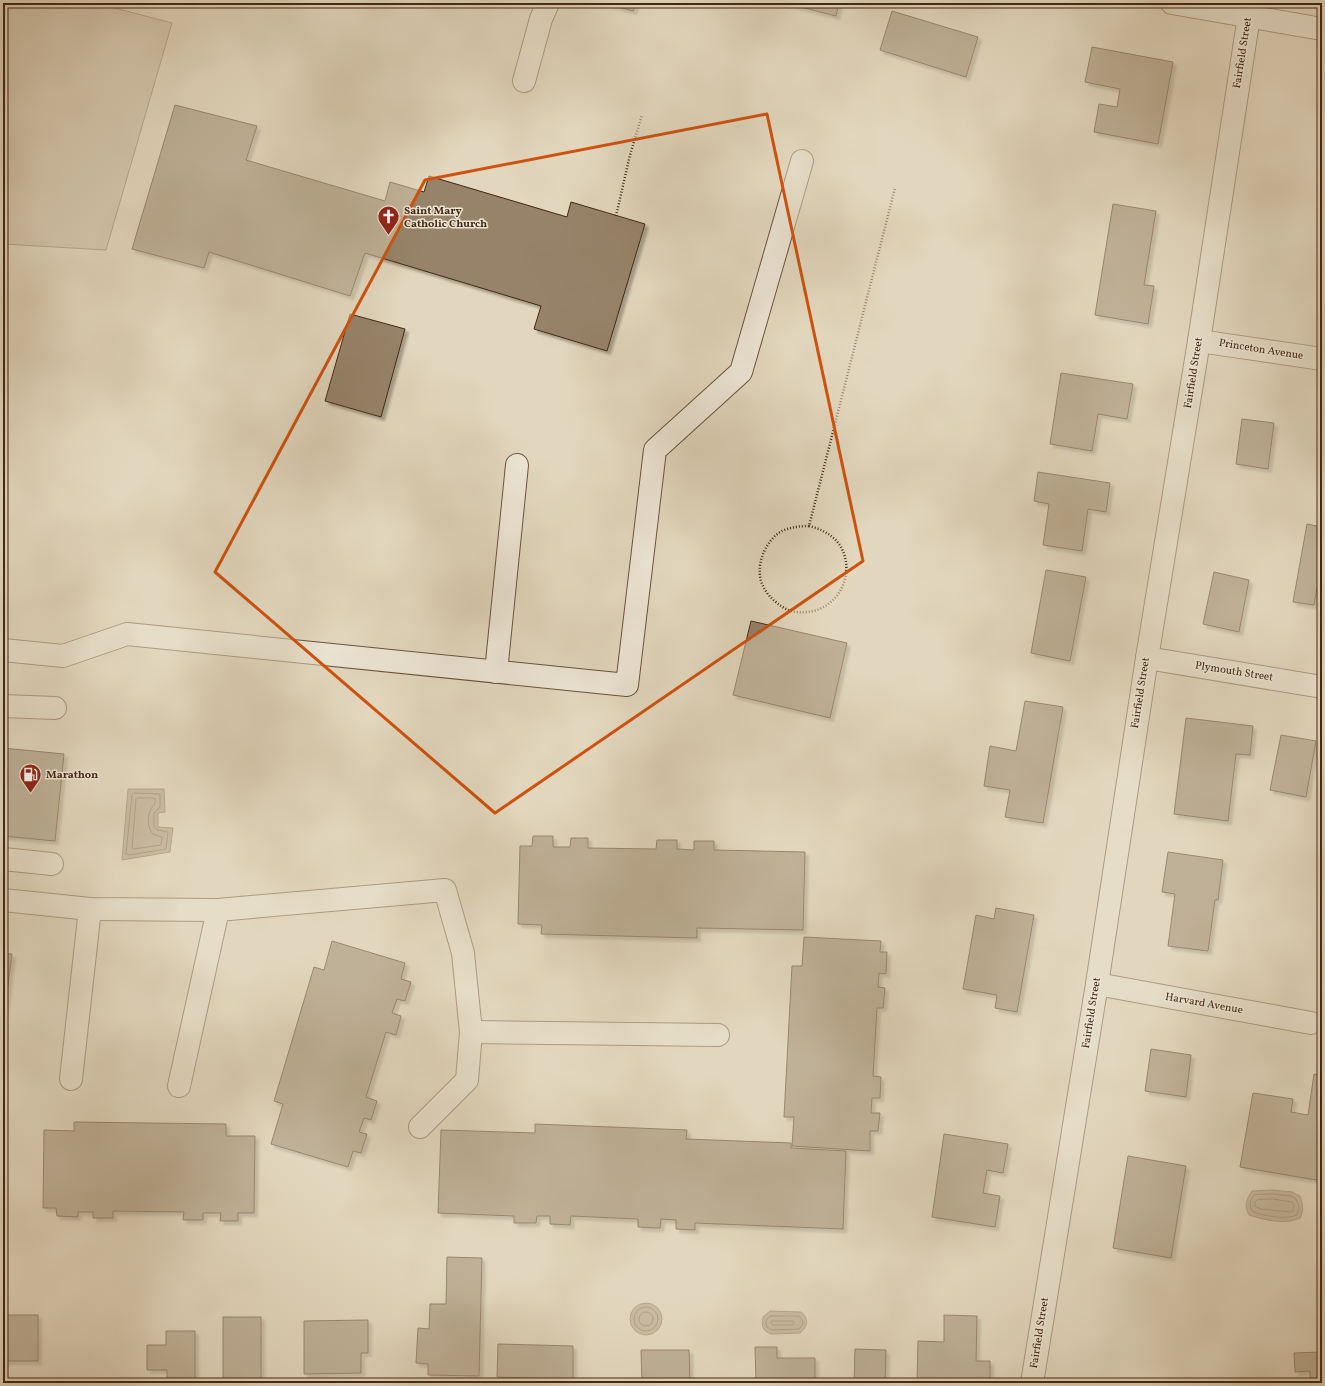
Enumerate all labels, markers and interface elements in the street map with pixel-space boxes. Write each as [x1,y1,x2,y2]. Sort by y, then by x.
street label: Fairfield Street [1230,16,1256,90]
church icon: Saint Mary Catholic Church [375,204,401,237]
place label: Saint Mary Catholic Church [404,204,487,232]
street label: Fairfield Street [1181,336,1207,410]
street label: Princeton Avenue [1218,336,1304,364]
street label: Fairfield Street [1128,656,1154,730]
street label: Plymouth Street [1194,658,1274,686]
fuel station icon: Marathon [18,762,44,795]
place label: Marathon [46,768,98,783]
street label: Fairfield Street [1079,976,1105,1050]
street label: Harvard Avenue [1164,990,1244,1018]
street label: Fairfield Street [1027,1296,1053,1370]

